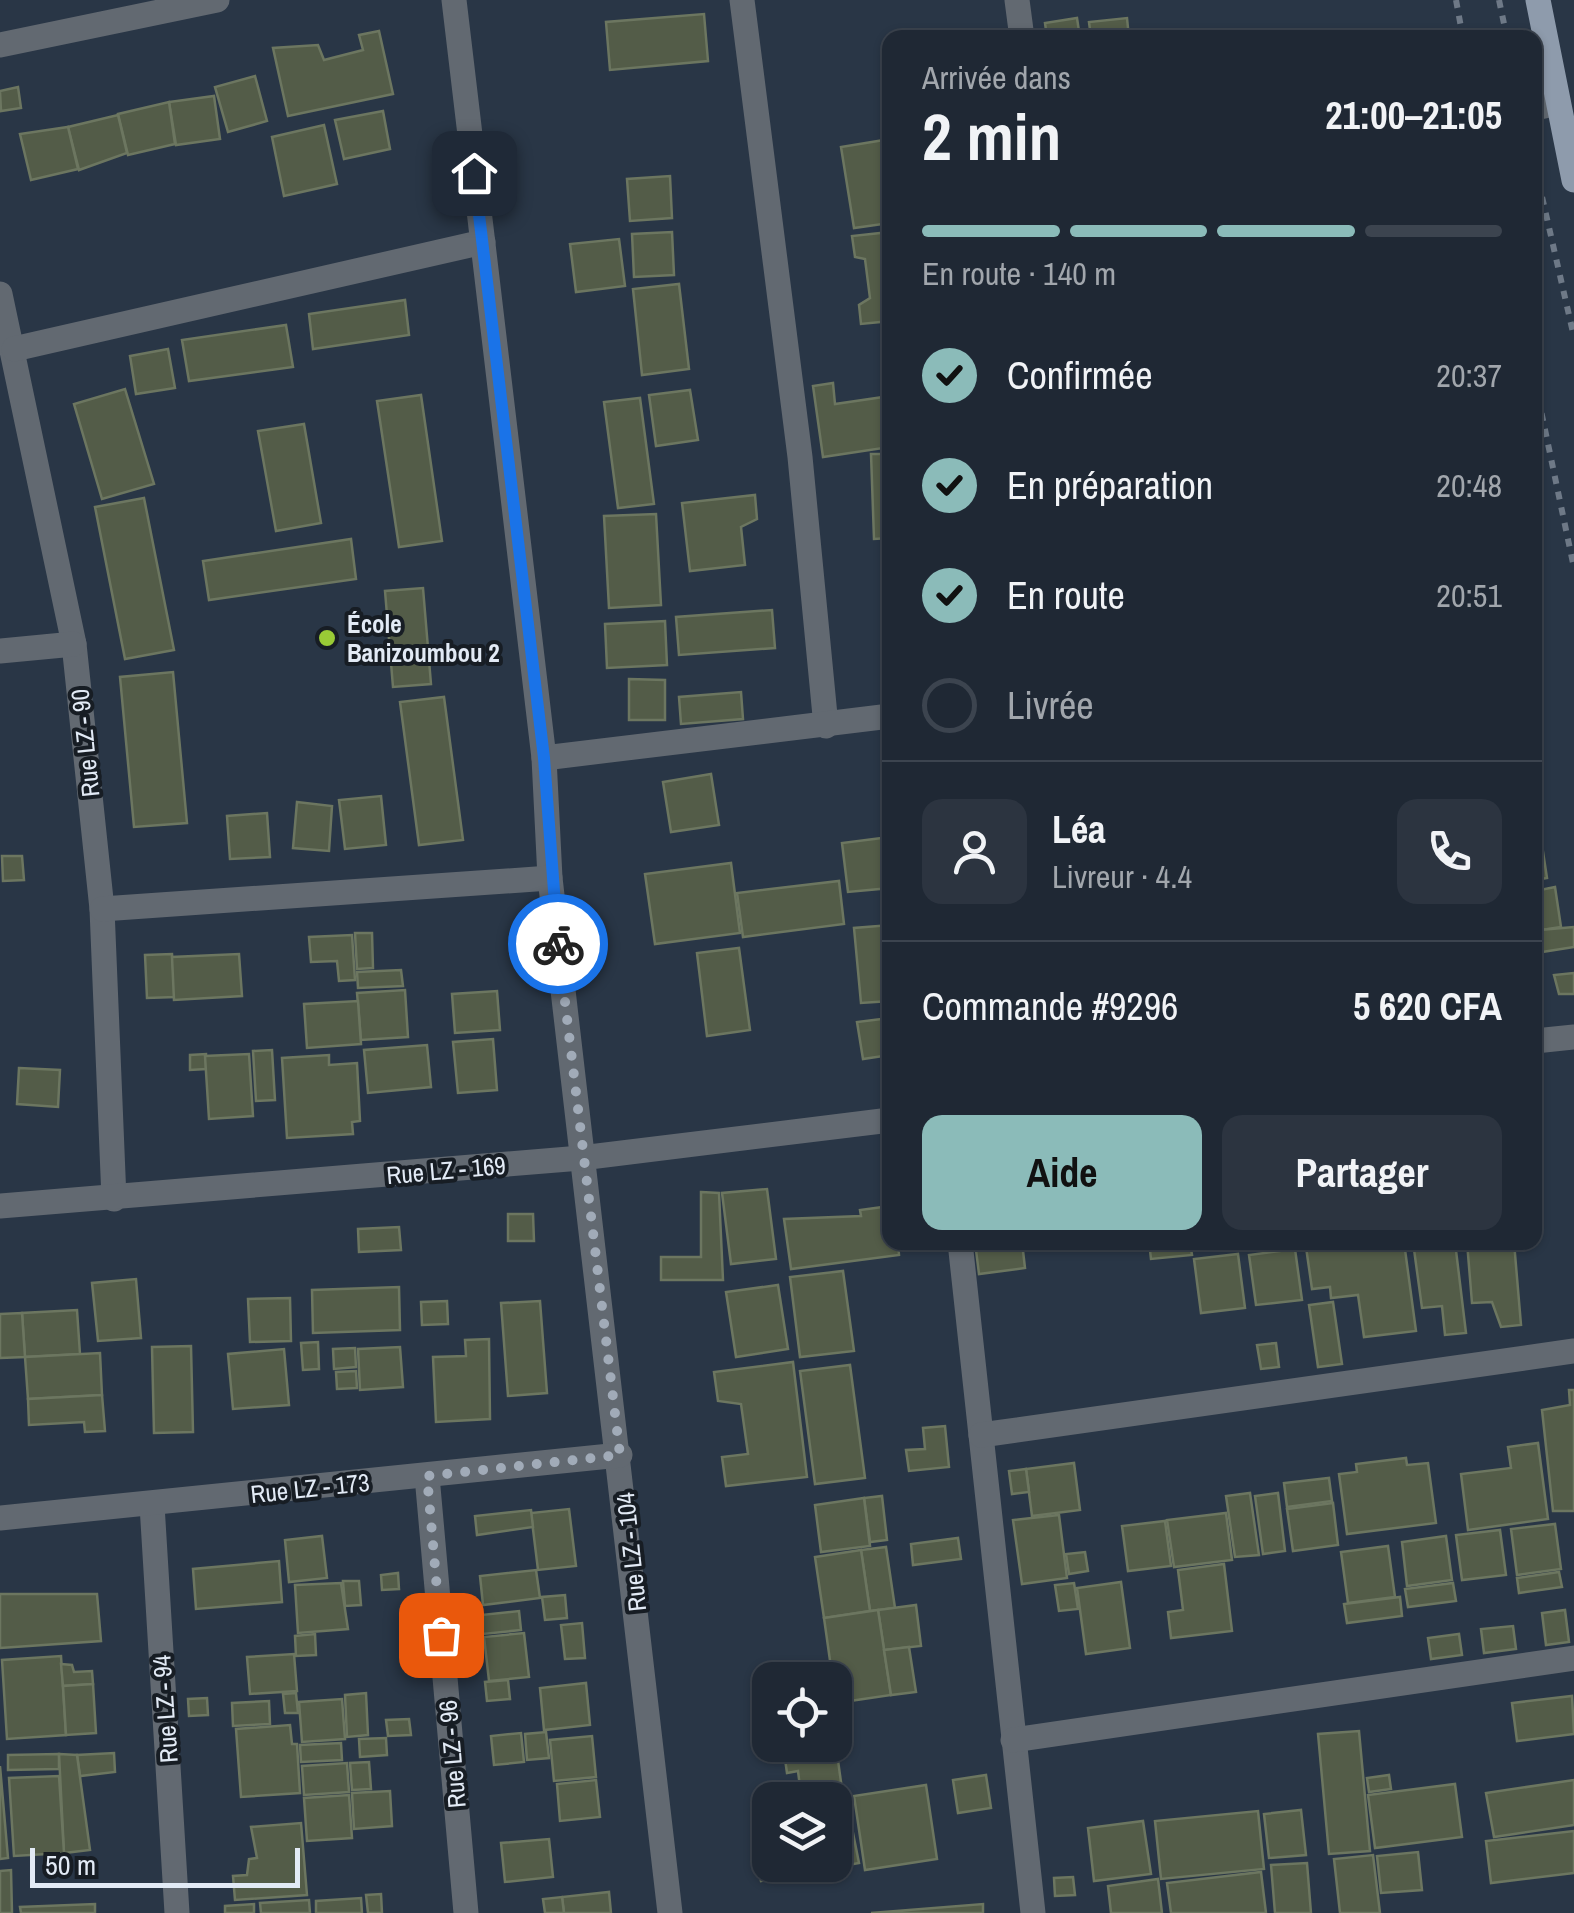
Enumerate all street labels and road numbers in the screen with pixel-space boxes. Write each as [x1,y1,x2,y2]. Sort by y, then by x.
street label: Rue LZ - 90 [62,687,108,799]
street label: Rue LZ - 169 [385,1148,507,1192]
street label: Rue LZ - 173 [249,1465,371,1511]
street label: Rue LZ - 104 [608,1491,654,1613]
street label: Rue LZ - 94 [144,1654,186,1764]
street label: Rue LZ - 96 [430,1699,474,1809]

